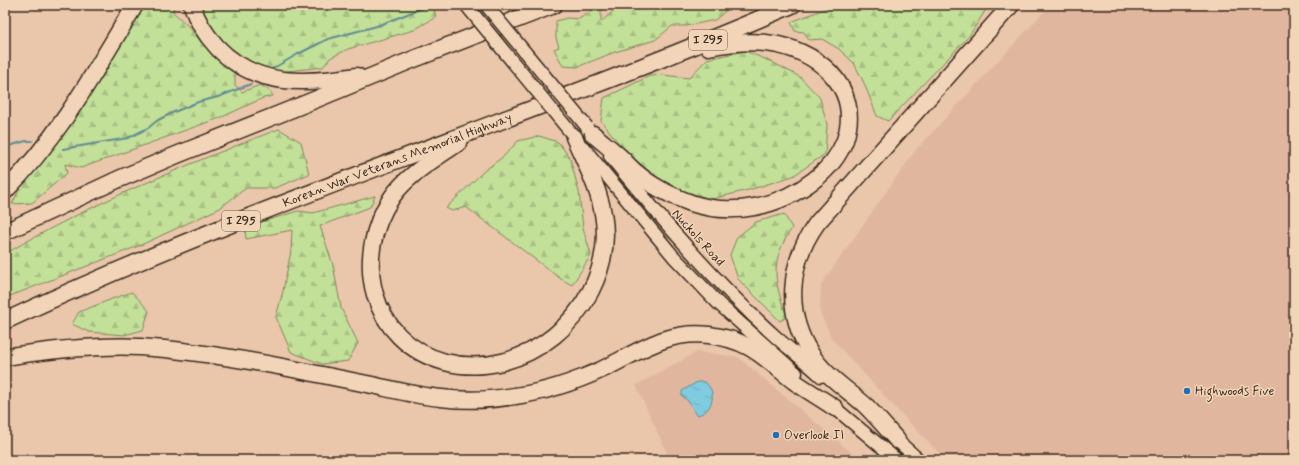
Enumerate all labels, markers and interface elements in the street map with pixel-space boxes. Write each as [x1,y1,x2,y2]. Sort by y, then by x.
road number: I 295 [689,30,727,50]
street label: Korean War Veterans Memorial Highway [280,109,514,211]
street label: Nuckols Road [668,206,728,270]
road number: I 295 [222,211,260,231]
place label: Highwoods Five [1195,383,1275,402]
marker: Highwoods Five [1182,386,1192,396]
place label: Overlook II [784,427,844,444]
marker: Overlook II [771,430,781,440]

